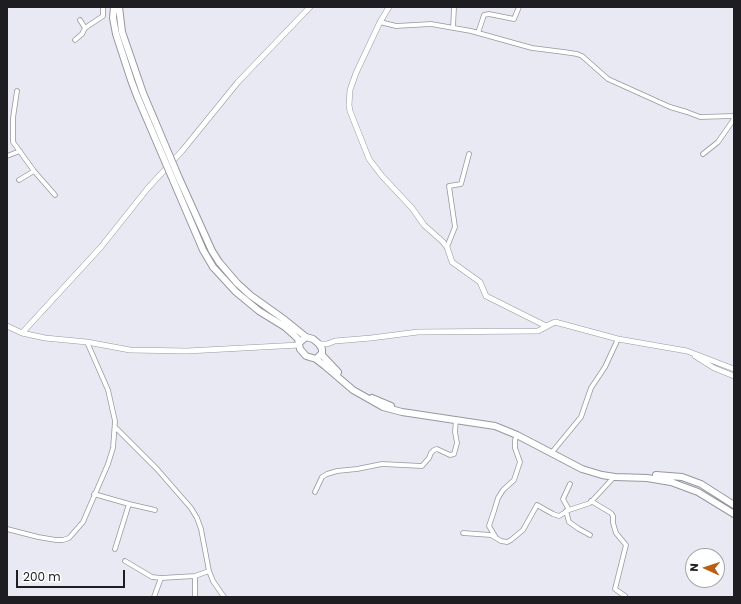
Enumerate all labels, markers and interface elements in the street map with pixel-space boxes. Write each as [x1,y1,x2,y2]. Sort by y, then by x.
north arrow [685,548,725,588]
scale bar [18,562,127,588]
text: N [686,563,702,572]
text: 200 m [23,568,61,585]

